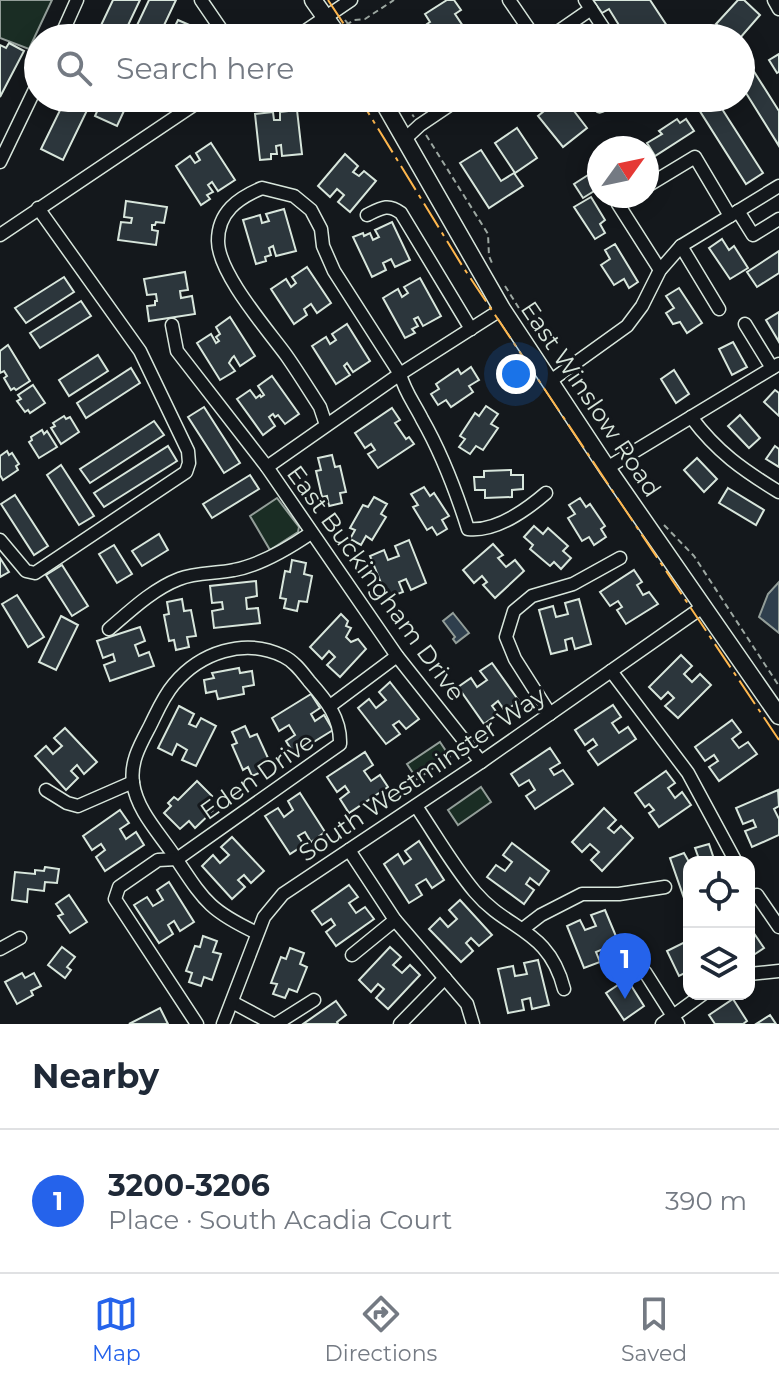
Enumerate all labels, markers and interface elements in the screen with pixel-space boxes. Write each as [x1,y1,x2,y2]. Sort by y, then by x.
search box [24,24,755,112]
icon: search [52,46,96,90]
text: Search here [116,50,294,87]
north arrow [587,136,659,208]
street label: East Winslow Road [515,296,667,502]
your location [496,354,536,394]
street label: East Buckingham Drive [281,460,471,706]
street label: South Westminster Way [293,681,551,867]
street label: Eden Drive [195,726,319,826]
map controls [683,856,755,1000]
button: locate [683,856,755,928]
button: layers [683,928,755,1000]
pin: 1 [599,933,651,999]
text: Nearby [32,1055,159,1097]
text: 3200-3206 [108,1167,270,1204]
text: 1 [53,1185,63,1217]
text: 390 m [665,1185,747,1217]
text: Place · South Acadia Court [108,1204,452,1236]
tab: Map [92,1292,141,1367]
tab: Directions [325,1292,437,1367]
tab: Saved [621,1292,687,1367]

